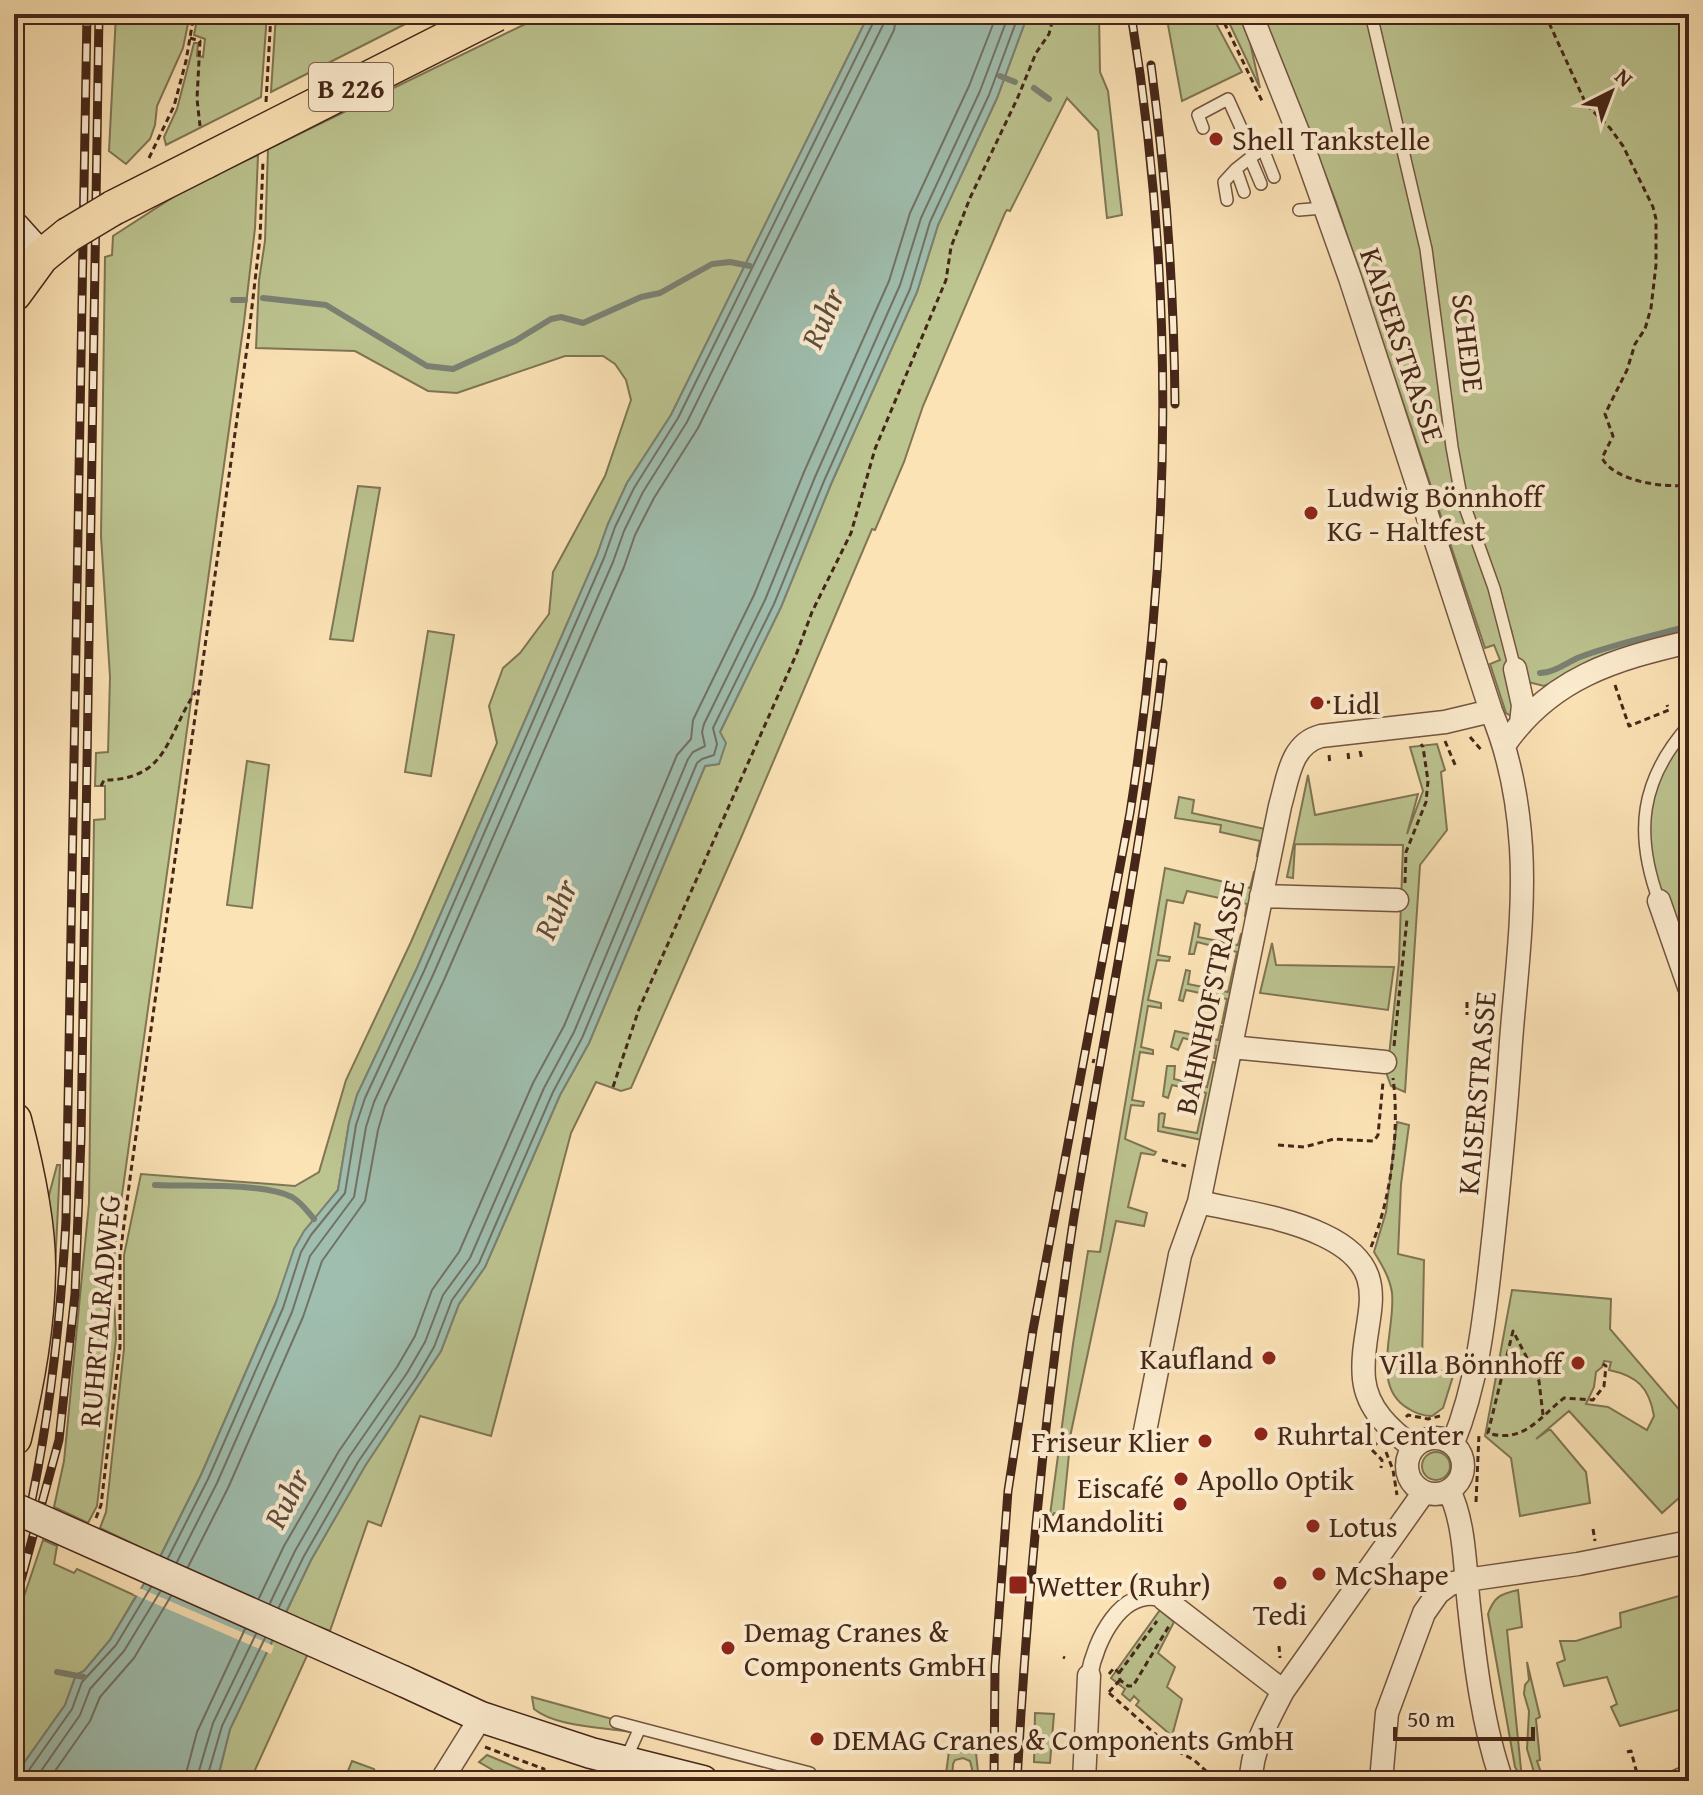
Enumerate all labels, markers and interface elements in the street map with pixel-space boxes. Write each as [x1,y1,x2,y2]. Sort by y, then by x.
north arrow [1571,52,1651,132]
text: N [1608,60,1641,94]
road number: B 226 [309,63,393,111]
place label: Shell Tankstelle [1232,117,1430,161]
marker: Shell Tankstelle [1207,130,1225,148]
street label: KAISERSTRASSE [1349,242,1457,448]
water label: Ruhr [788,279,856,357]
street label: SCHEDE [1441,291,1497,395]
place label: Ludwig Bönnhoff KG - Haltfest [1327,474,1545,552]
marker: Ludwig Bönnhoff KG - Haltfest [1302,504,1320,522]
place label: Lidl [1333,681,1380,725]
marker: Lidl [1308,694,1326,712]
water label: Ruhr [521,870,589,948]
street label: BAHNHOFSTRASSE [1163,876,1255,1118]
street label: KAISERSTRASSE [1445,990,1507,1196]
street label: RUHRTALRADWEG [67,1193,131,1429]
place label: Kaufland [1140,1336,1253,1380]
place label: Villa Bönnhoff [1379,1341,1565,1385]
marker: Kaufland [1260,1349,1278,1367]
marker: Villa Bönnhoff [1569,1354,1587,1372]
place label: Ruhrtal Center [1277,1412,1464,1456]
place label: Friseur Klier [1031,1419,1189,1463]
marker: Ruhrtal Center [1252,1425,1270,1443]
marker: Friseur Klier [1196,1432,1214,1450]
place label: Apollo Optik [1197,1457,1355,1501]
water label: Ruhr [251,1459,321,1537]
place label: Eiscafé Mandoliti [1041,1465,1164,1543]
marker: Apollo Optik [1172,1470,1190,1488]
marker: Eiscafé Mandoliti [1171,1495,1189,1513]
place label: Lotus [1329,1504,1398,1548]
marker: Lotus [1304,1517,1322,1535]
place label: McShape [1335,1552,1449,1596]
place label: Wetter (Ruhr) [1036,1563,1211,1607]
marker: McShape [1310,1565,1328,1583]
marker: Wetter (Ruhr) [1007,1574,1029,1596]
marker: Tedi [1271,1574,1289,1592]
place label: Tedi [1253,1592,1307,1636]
place label: Demag Cranes & Components GmbH [744,1609,986,1687]
marker: Demag Cranes & Components GmbH [719,1639,737,1657]
scale bar [1395,1691,1533,1741]
text: 50 m [1407,1701,1455,1736]
place label: DEMAG Cranes & Components GmbH [833,1717,1294,1761]
marker: DEMAG Cranes & Components GmbH [808,1730,826,1748]

